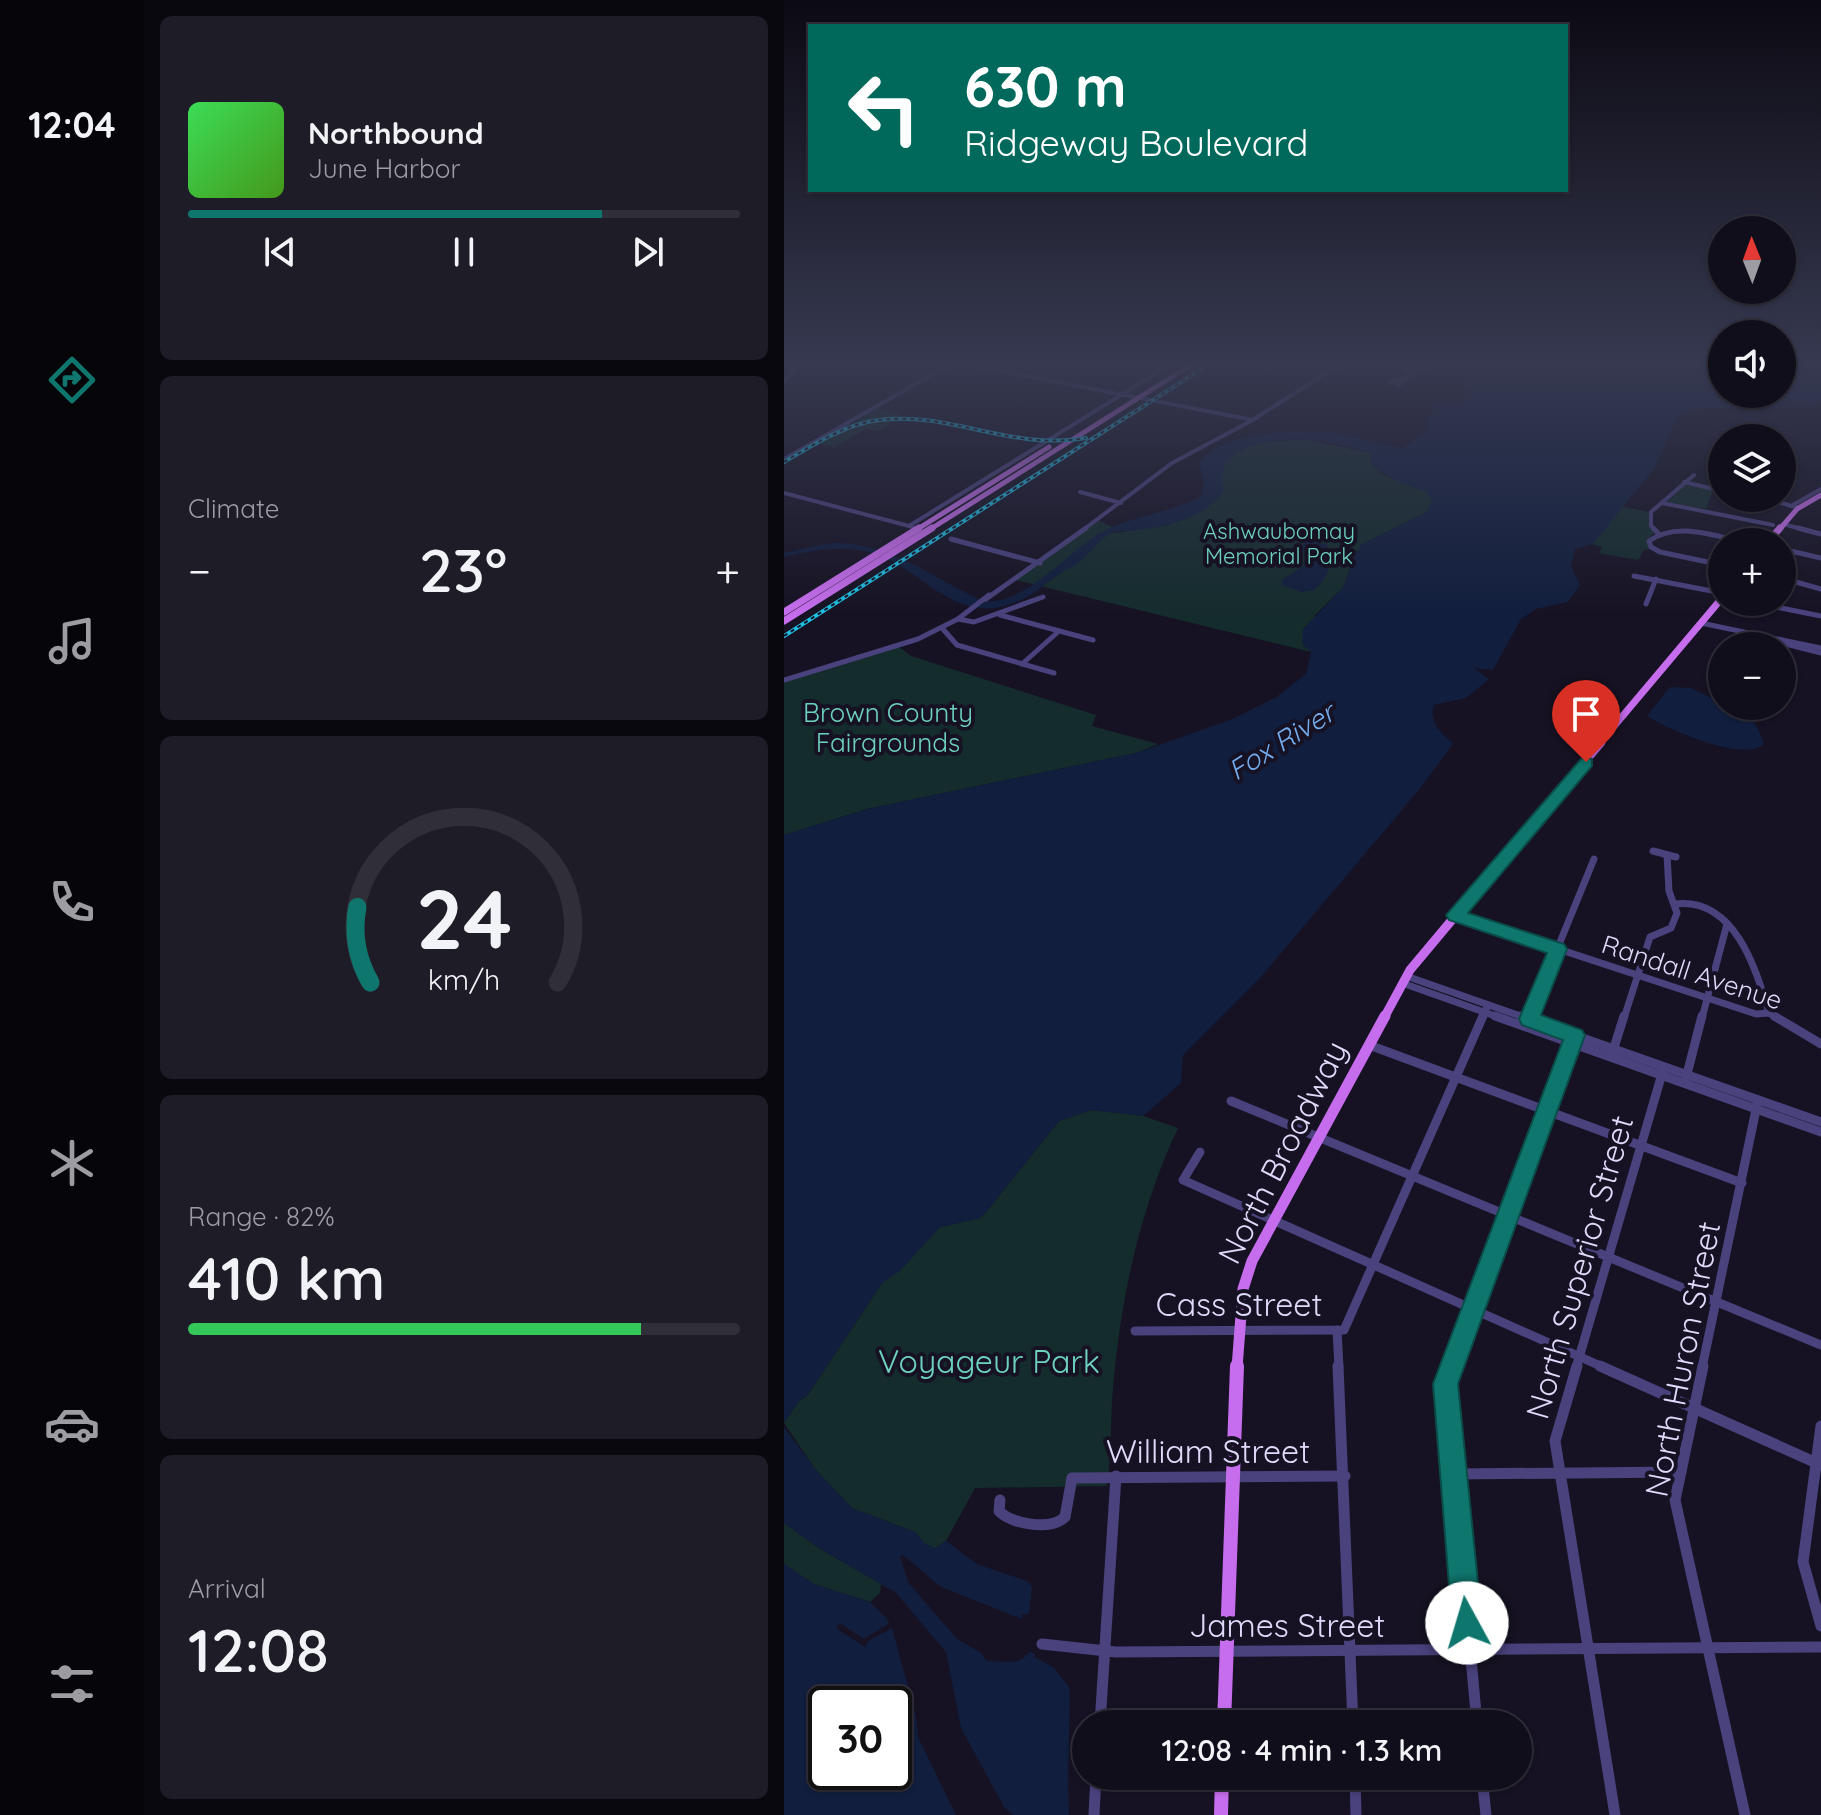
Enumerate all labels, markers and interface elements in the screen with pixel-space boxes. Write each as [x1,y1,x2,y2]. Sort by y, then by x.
text: 630 m [964,51,1127,121]
icon: left [832,56,936,160]
text: 12:04 [28,102,116,147]
text: Northbound [308,114,484,152]
text: Ridgeway Boulevard [964,120,1308,165]
text: June Harbor [308,152,460,185]
north arrow [1708,216,1796,304]
map controls [1708,216,1796,720]
icon: previous [258,230,302,274]
icon: pause [442,230,486,274]
icon: next [626,230,670,274]
button: sound [1708,320,1796,408]
icon: directions [44,352,100,408]
button: layers [1708,424,1796,512]
text: Climate [188,492,279,525]
park label: Ashwaubomay Memorial Park [1203,517,1355,570]
button: + [1708,528,1796,616]
text: 23° [419,532,507,607]
text: − [188,543,211,598]
text: + [715,543,740,598]
icon: music [44,613,100,669]
button: − [1708,632,1796,720]
pin [1552,680,1620,762]
icon: arrive [1564,692,1608,736]
water label: Fox River [1221,693,1344,787]
park label: Brown County Fairgrounds [803,696,973,759]
text: 24 [416,866,512,970]
icon: phone [44,874,100,930]
street label: Randall Avenue [1598,927,1786,1017]
text: km/h [428,962,500,998]
street label: North Broadway [1209,1034,1355,1270]
street label: North Superior Street [1517,1111,1641,1423]
icon: climate [44,1135,100,1191]
text: Range · 82% [188,1200,335,1233]
street label: North Huron Street [1636,1218,1728,1500]
text: 410 km [188,1240,386,1315]
street label: Cass Street [1156,1284,1322,1324]
park label: Voyageur Park [878,1341,1100,1381]
icon: car [44,1396,100,1452]
street label: William Street [1106,1431,1310,1471]
text: Arrival [188,1572,266,1605]
position arrow [1425,1581,1509,1665]
street label: James Street [1189,1605,1385,1645]
text: 12:08 [188,1612,329,1687]
icon: filters [44,1656,100,1712]
speed limit sign: 30 [808,1686,912,1790]
text: 12:08 · 4 min · 1.3 km [1162,1731,1442,1769]

